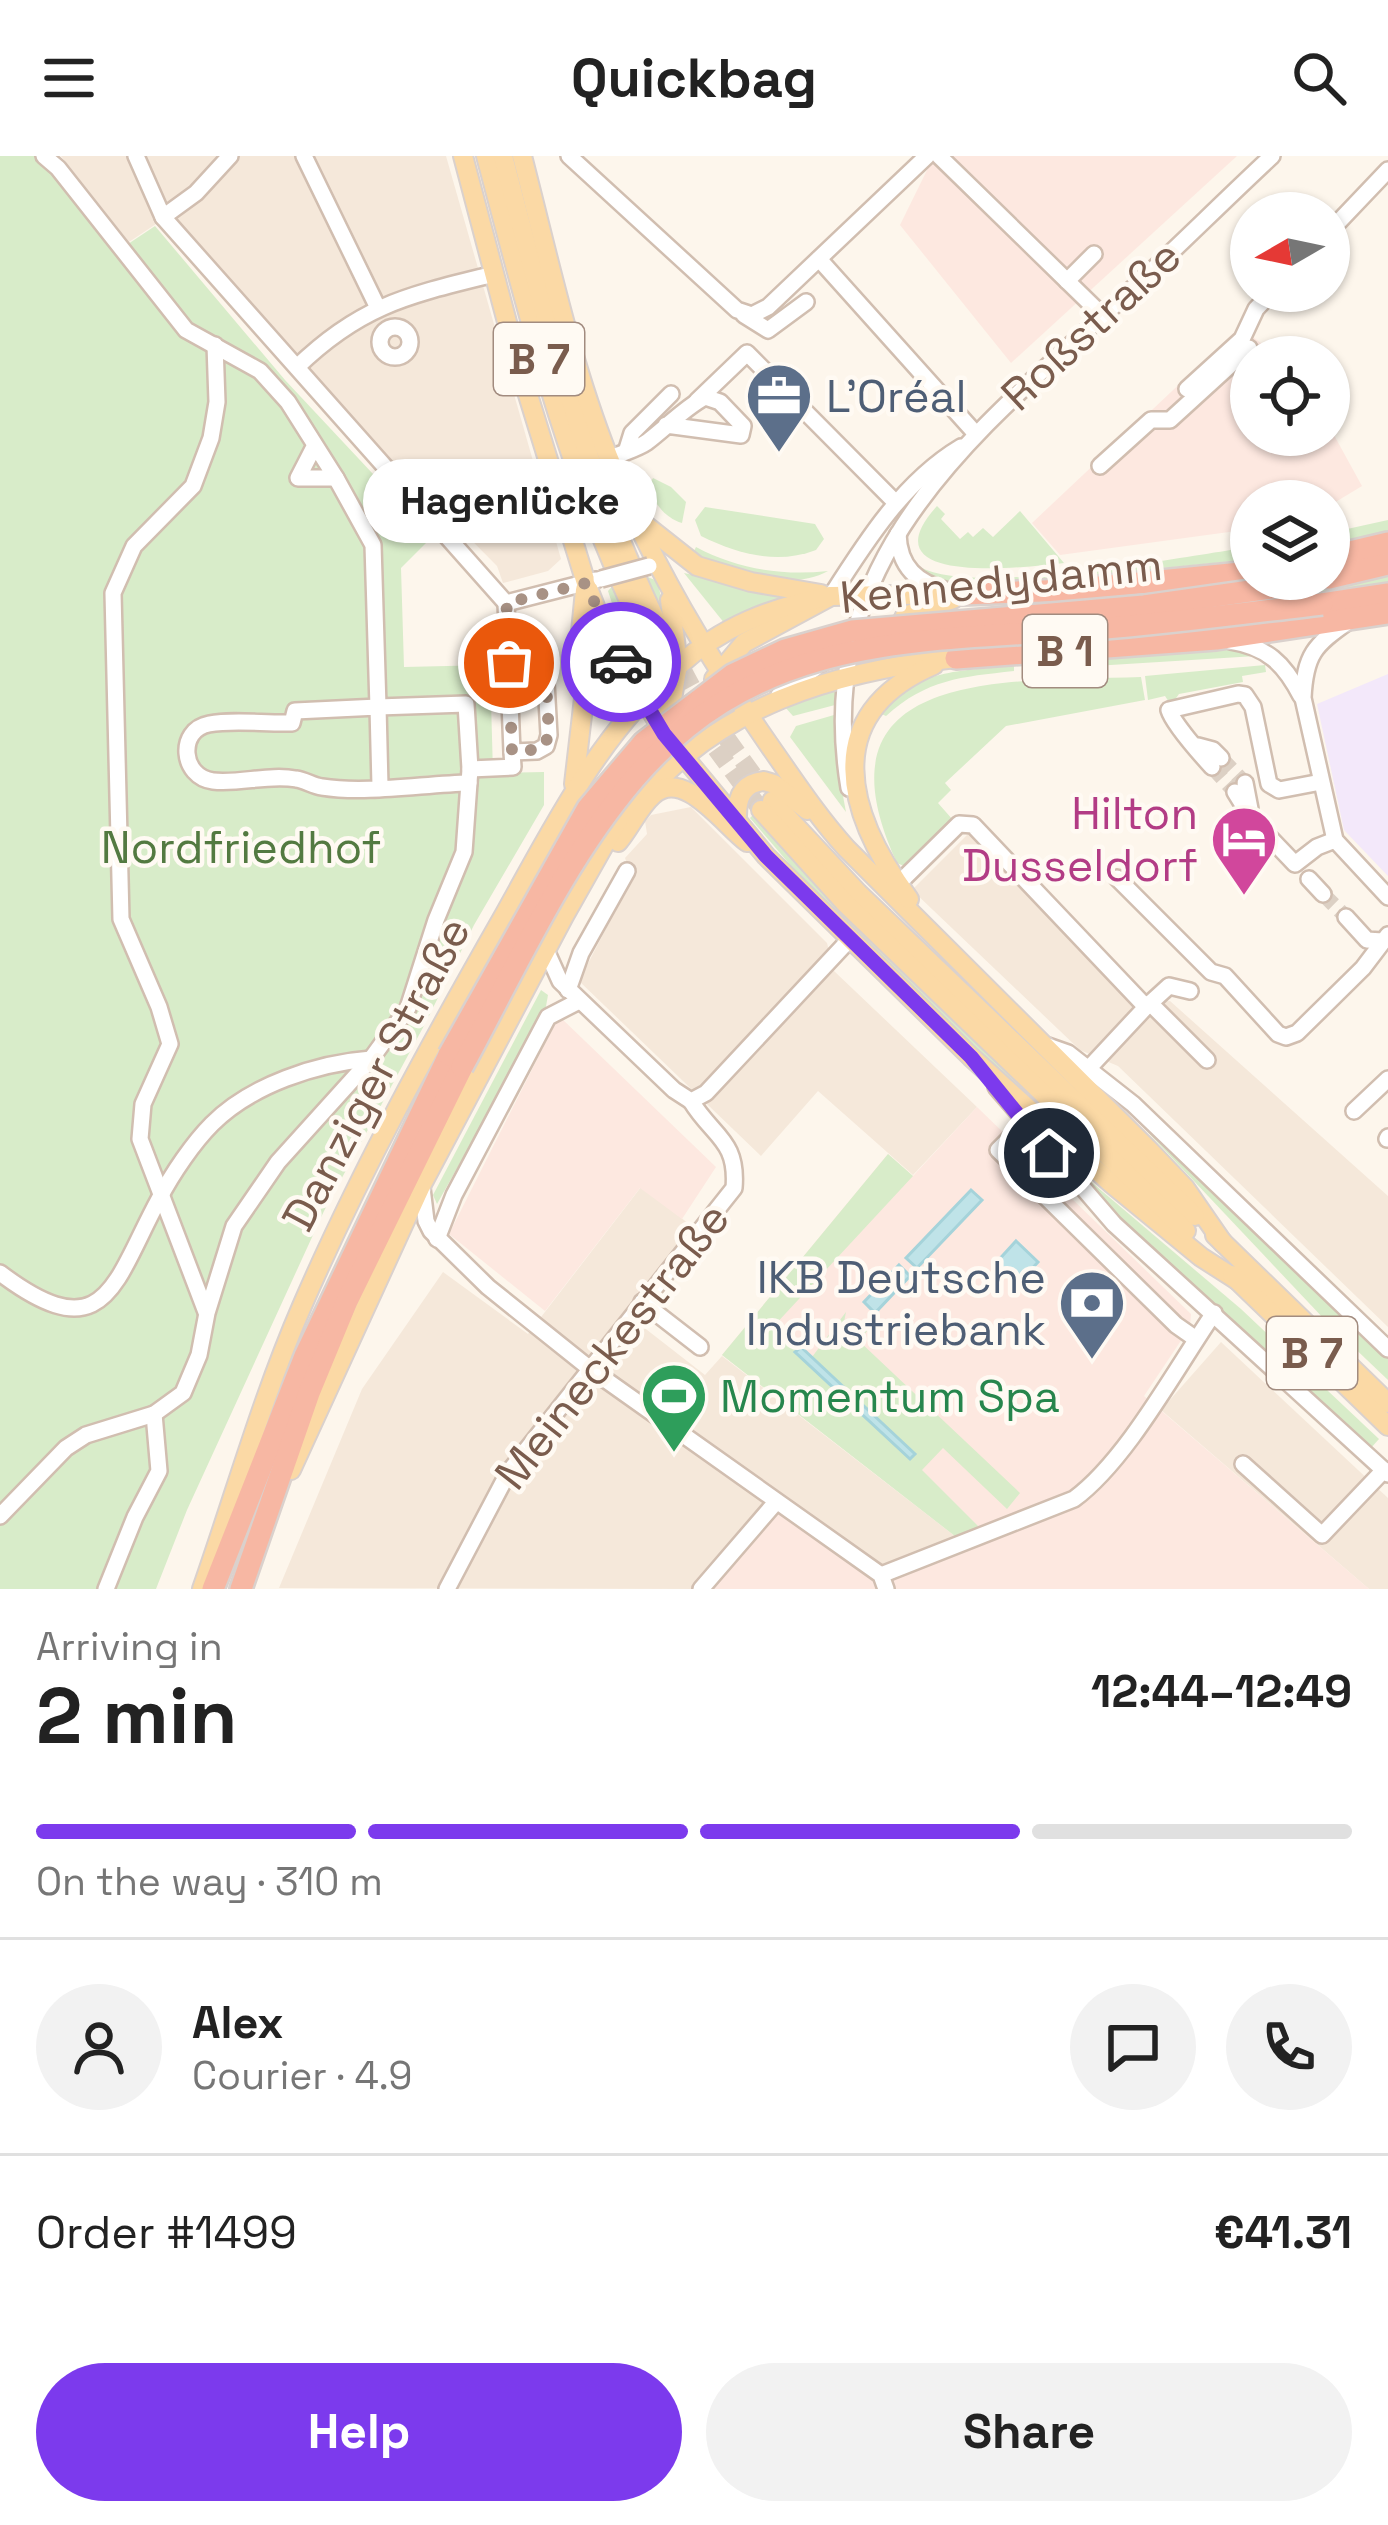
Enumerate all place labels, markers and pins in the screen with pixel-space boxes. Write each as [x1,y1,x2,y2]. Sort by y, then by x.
office icon: L'Oréal [744,361,814,455]
place label: L'Oréal [826,368,967,425]
callout: Hagenlücke [362,459,656,543]
pin [458,612,560,714]
place label: Hilton Dusseldorf [962,785,1198,894]
hotel icon: Hilton Dusseldorf [1209,804,1279,898]
pin [998,1102,1100,1204]
place label: IKB Deutsche Industriebank [746,1249,1046,1358]
bank icon: IKB Deutsche Industriebank [1057,1268,1127,1362]
sports icon: Momentum Spa [639,1361,709,1455]
place label: Momentum Spa [720,1368,1060,1425]

